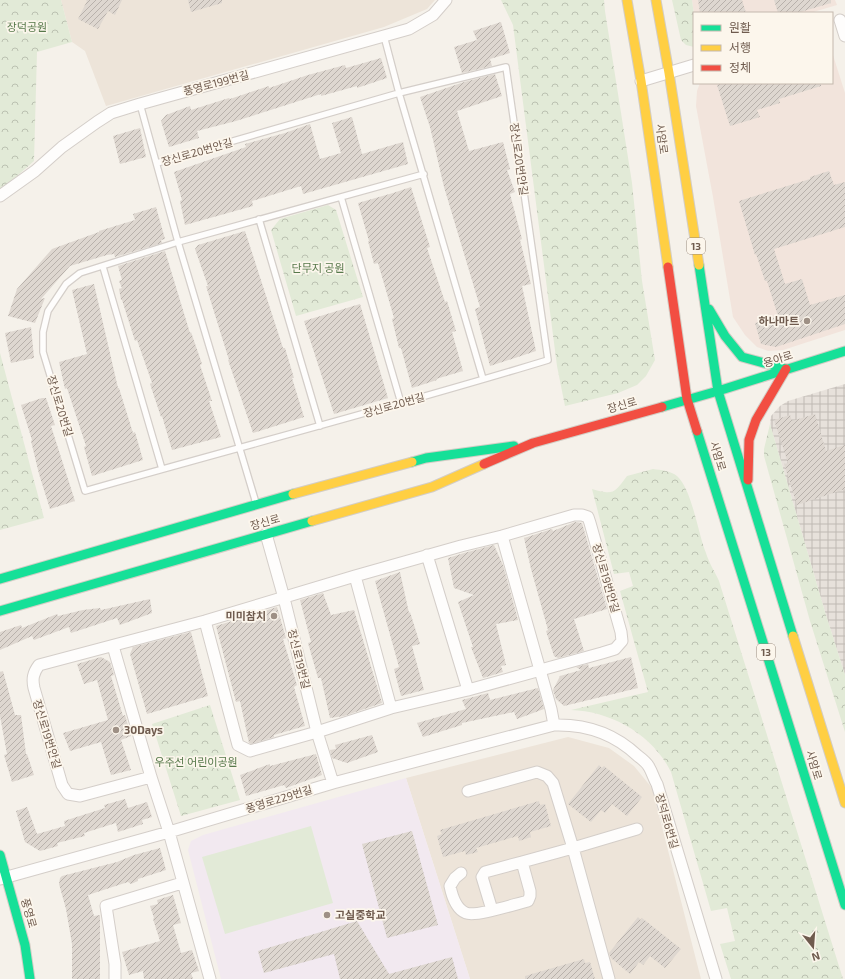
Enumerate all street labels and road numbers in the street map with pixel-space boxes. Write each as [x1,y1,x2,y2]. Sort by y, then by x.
street label: 풍영로199번길 [182,67,250,98]
street label: 장신로20번안길 [508,122,531,196]
street label: 사암로 [654,123,671,155]
street label: 장신로20번안길 [160,135,234,168]
road number: 13 [687,238,705,254]
street label: 용아로 [761,348,794,369]
street label: 장신로20번길 [45,374,76,438]
street label: 장신로20번길 [362,390,426,420]
street label: 장신로 [605,394,638,415]
street label: 사암로 [708,439,729,472]
street label: 장신로 [248,511,281,532]
street label: 장신로19번안길 [590,542,623,614]
street label: 장신로19번길 [286,628,313,690]
road number: 13 [757,644,775,660]
street label: 장신로19번안길 [31,698,64,770]
street label: 사암로 [804,748,825,781]
street label: 풍영로229번길 [244,782,314,815]
street label: 장덕로6번길 [653,792,682,850]
street label: 풍영로 [19,896,40,929]

